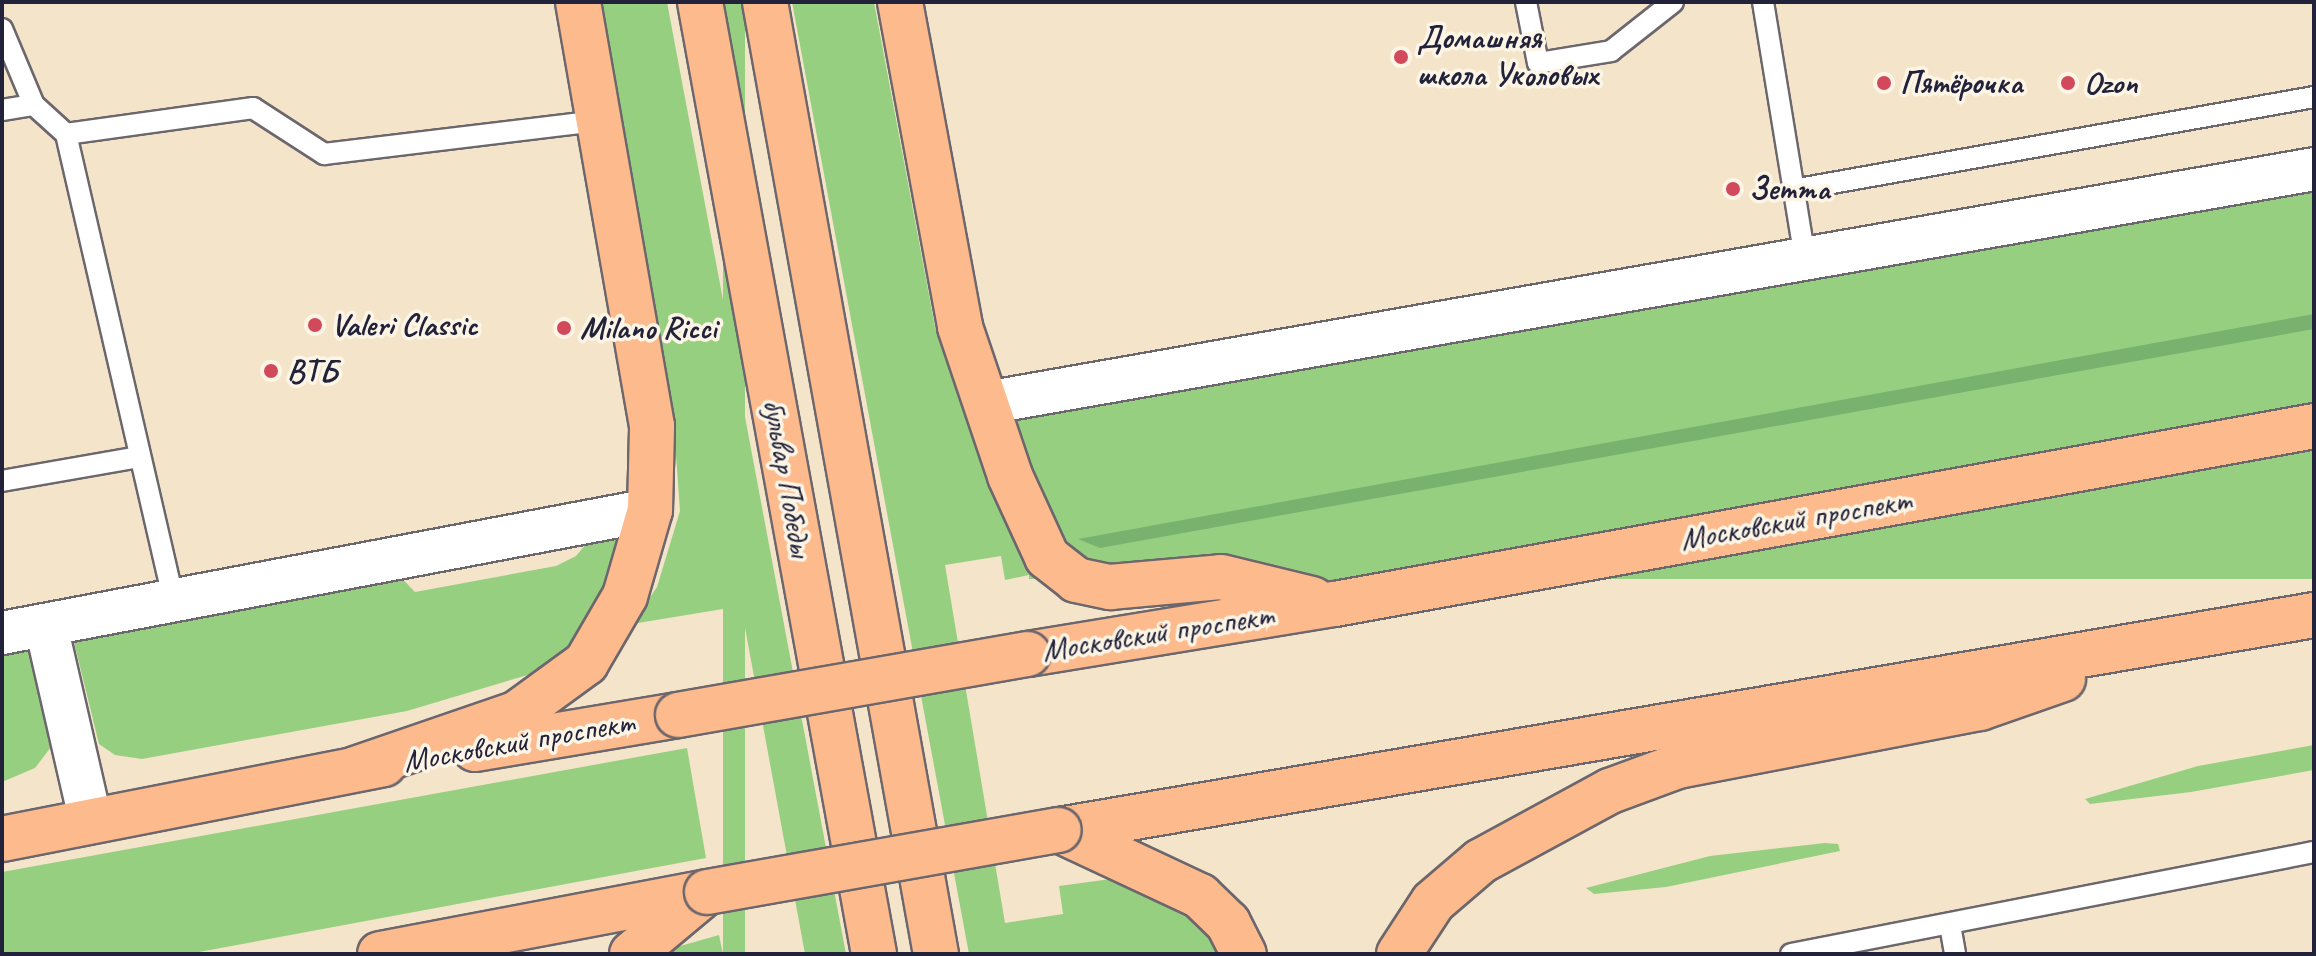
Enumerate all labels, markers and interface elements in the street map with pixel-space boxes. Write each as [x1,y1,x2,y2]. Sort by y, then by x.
place label: Домашняя школа Уколовых [1417,20,1597,95]
marker: Домашняя школа Уколовых [1392,48,1410,66]
place label: Пятёрочка [1900,64,2023,102]
place label: Ozon [2084,64,2137,102]
marker: Пятёрочка [1875,74,1893,92]
marker: Ozon [2059,74,2077,92]
place label: Зетта [1749,170,1830,208]
marker: Зетта [1724,180,1742,198]
place label: Valeri Classic [331,306,477,344]
place label: Milano Ricci [580,309,716,347]
marker: Valeri Classic [306,316,324,334]
marker: Milano Ricci [555,319,573,337]
place label: ВТБ [287,352,338,390]
marker: ВТБ [262,362,280,380]
street label: бульвар Победы [754,396,820,560]
street label: Московский проспект [1677,481,1915,559]
street label: Московский проспект [1039,596,1277,670]
street label: Московский проспект [400,703,638,781]

